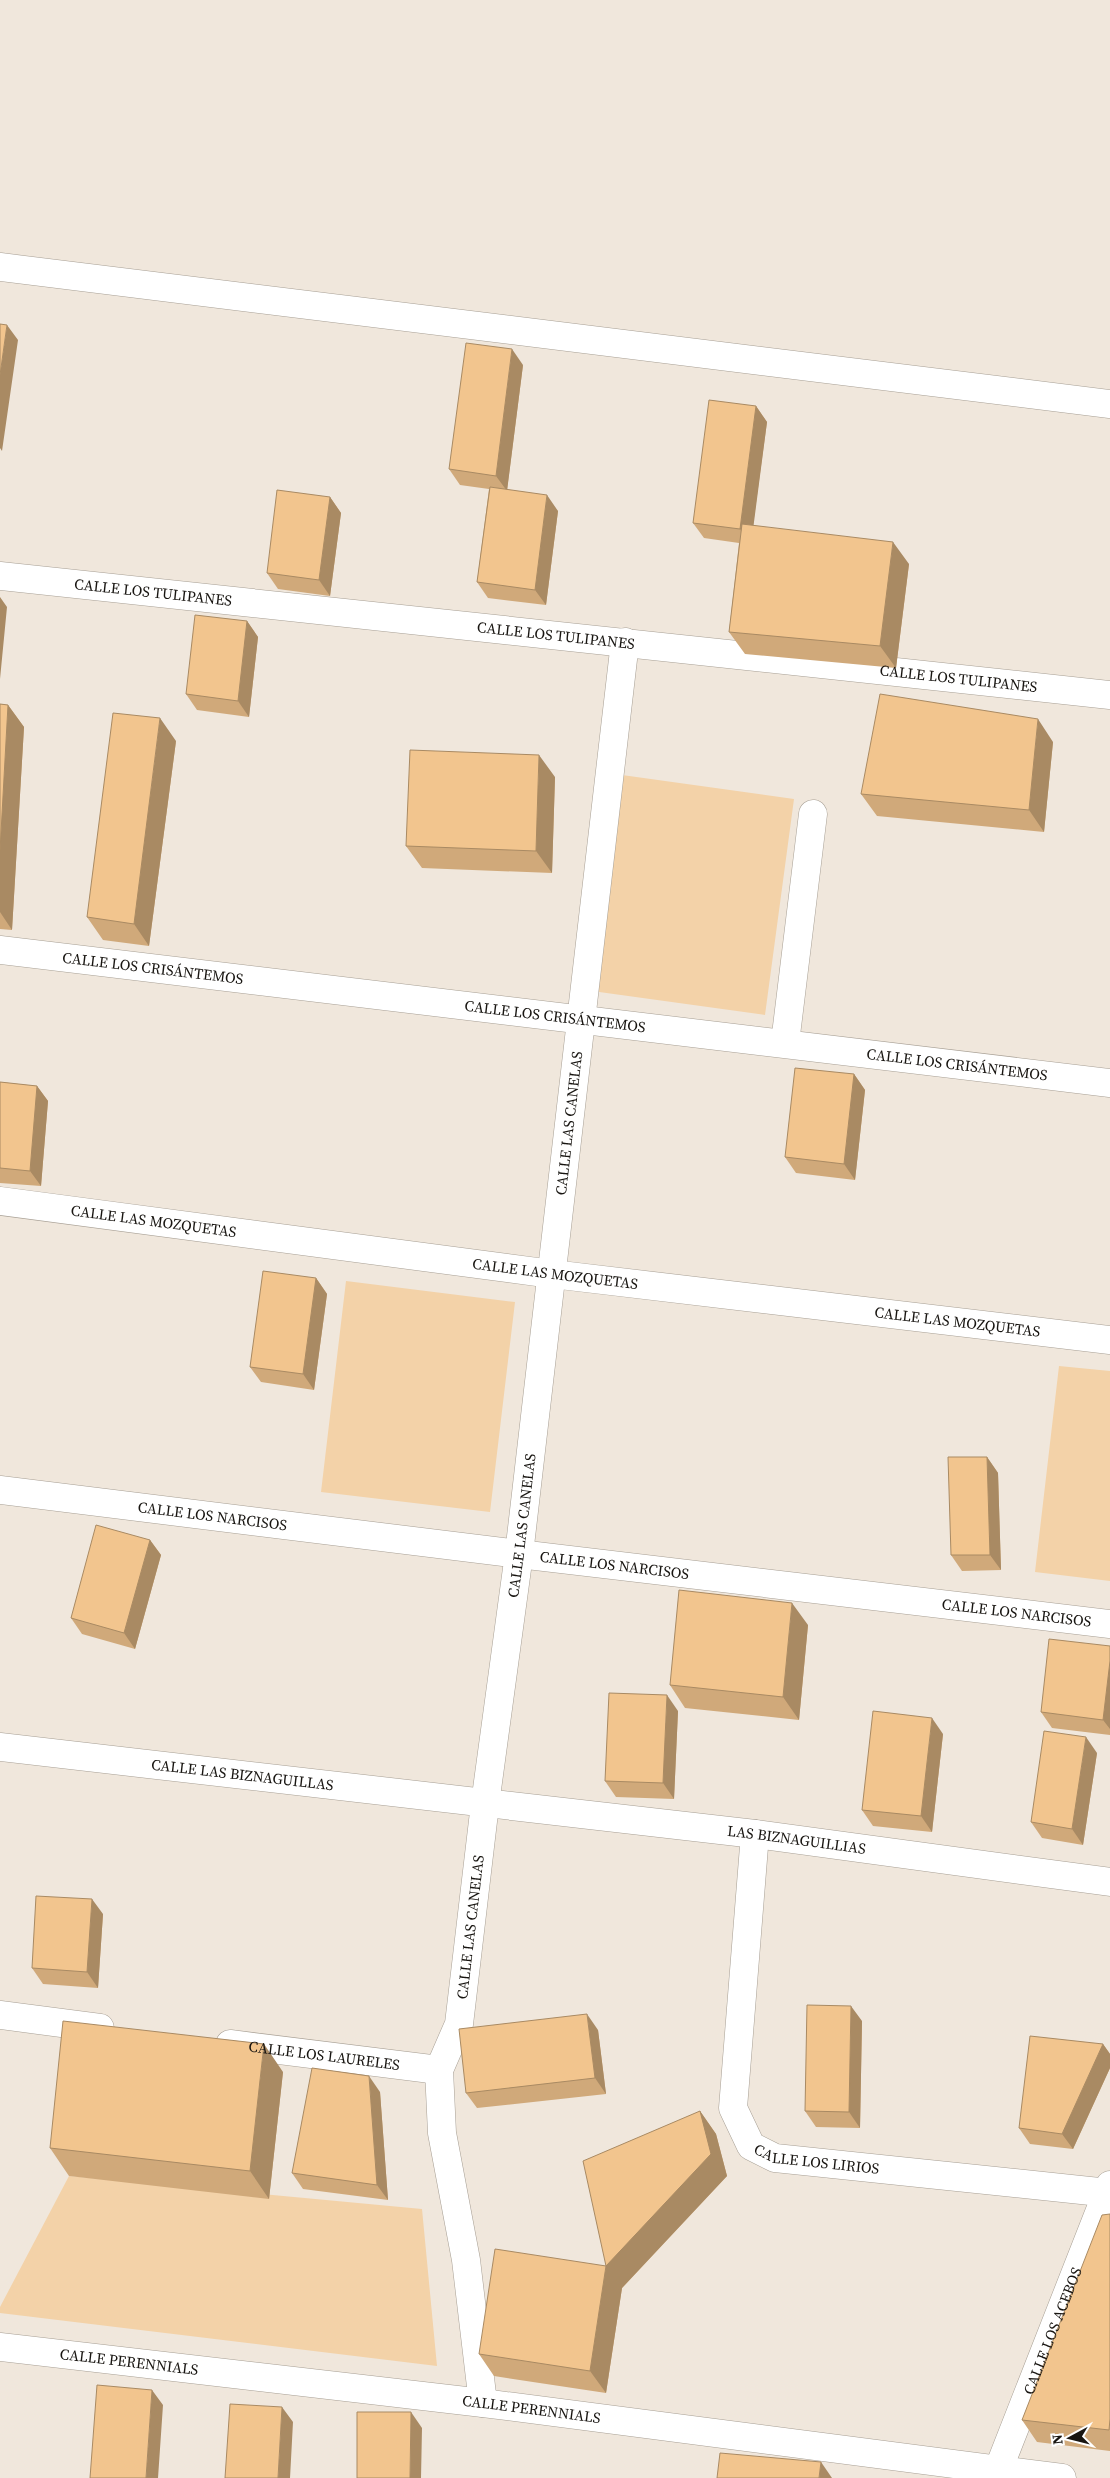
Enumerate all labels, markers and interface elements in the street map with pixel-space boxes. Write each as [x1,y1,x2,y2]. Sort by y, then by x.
street label: CALLE LOS TULIPANES [73,573,233,611]
street label: CALLE LOS TULIPANES [476,616,636,654]
street label: CALLE LOS TULIPANES [879,659,1039,697]
street label: CALLE LOS CRISÁNTEMOS [61,947,245,989]
street label: CALLE LOS CRISÁNTEMOS [463,995,647,1037]
street label: CALLE LOS CRISÁNTEMOS [866,1043,1049,1085]
street label: CALLE LAS CANELAS [550,1050,587,1196]
street label: CALLE LAS MOZQUETAS [70,1199,238,1242]
street label: CALLE LAS MOZQUETAS [471,1253,640,1294]
street label: CALLE LAS MOZQUETAS [873,1301,1042,1342]
street label: CALLE LAS CANELAS [502,1452,541,1599]
street label: CALLE LOS NARCISOS [137,1496,289,1535]
street label: CALLE LOS NARCISOS [539,1546,691,1584]
street label: CALLE LOS NARCISOS [941,1593,1093,1632]
street label: CALLE LAS BIZNAGUILLAS [150,1754,335,1795]
street label: LAS BIZNAGUILLIAS [726,1820,868,1859]
street label: CALLE LAS CANELAS [451,1854,489,2000]
street label: CALLE LOS LAURELES [247,2035,401,2075]
street label: CALLE LOS LIRIOS [751,2138,881,2179]
street label: CALLE LOS ACEBOS [1018,2264,1087,2397]
street label: CALLE PERENNIALS [59,2343,200,2380]
street label: CALLE PERENNIALS [461,2390,602,2428]
north arrow [1045,2413,1095,2463]
text: N [1047,2433,1068,2446]

